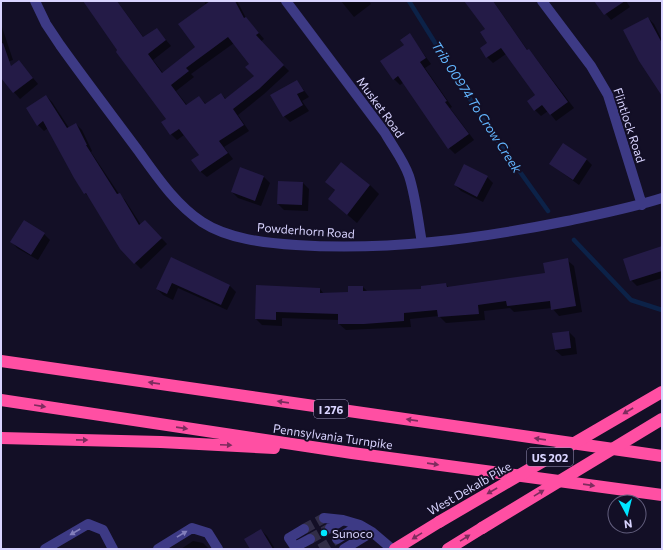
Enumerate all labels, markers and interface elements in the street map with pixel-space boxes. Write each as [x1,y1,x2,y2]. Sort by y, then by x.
water label: Trib 00974 To Crow Creek [428,38,526,177]
street label: Musket Road [354,74,408,140]
street label: Flintlock Road [611,86,649,164]
street label: Powderhorn Road [257,220,355,240]
one-way arrow [148,380,160,386]
one-way arrow [277,399,289,405]
road number: I 276 [314,400,348,418]
one-way arrow [33,403,46,409]
one-way arrow [622,408,634,415]
one-way arrow [405,417,418,423]
street label: Pennsylvania Turnpike [272,421,394,451]
one-way arrow [176,425,188,431]
one-way arrow [534,436,546,442]
one-way arrow [76,437,89,443]
one-way arrow [220,442,232,449]
road number: US 202 [527,448,573,466]
street label: West Dekalb Pike [425,458,513,518]
one-way arrow [427,461,439,467]
one-way arrow [583,482,595,488]
one-way arrow [486,487,498,494]
one-way arrow [534,489,544,497]
north arrow [607,494,647,534]
text: N [623,517,633,531]
place label: Sunoco [332,526,373,540]
one-way arrow [69,528,81,535]
marker: Sunoco [319,528,329,538]
one-way arrow [176,531,188,538]
one-way arrow [411,532,423,539]
one-way arrow [459,535,471,542]

